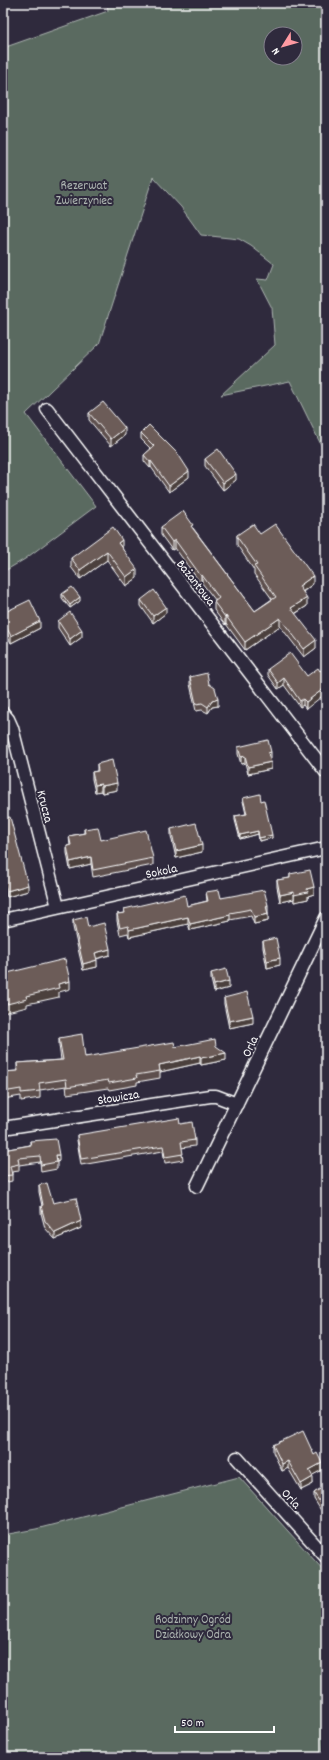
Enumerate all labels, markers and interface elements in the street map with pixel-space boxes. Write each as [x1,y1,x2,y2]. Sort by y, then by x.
north arrow [263,26,303,66]
text: N [268,43,285,58]
park label: Rezerwat Zwierzyniec [56,177,112,211]
street label: Bażantowa [171,556,220,612]
street label: Krucza [30,788,57,826]
street label: Sokola [144,860,180,885]
street label: Orla [238,1032,265,1061]
street label: Słowicza [96,1086,141,1111]
street label: Orla [276,1485,305,1515]
park label: Rodzinny Ogród Działkowy Odra [155,1611,232,1645]
scale bar [175,1708,274,1734]
text: 50 m [181,1715,204,1732]

